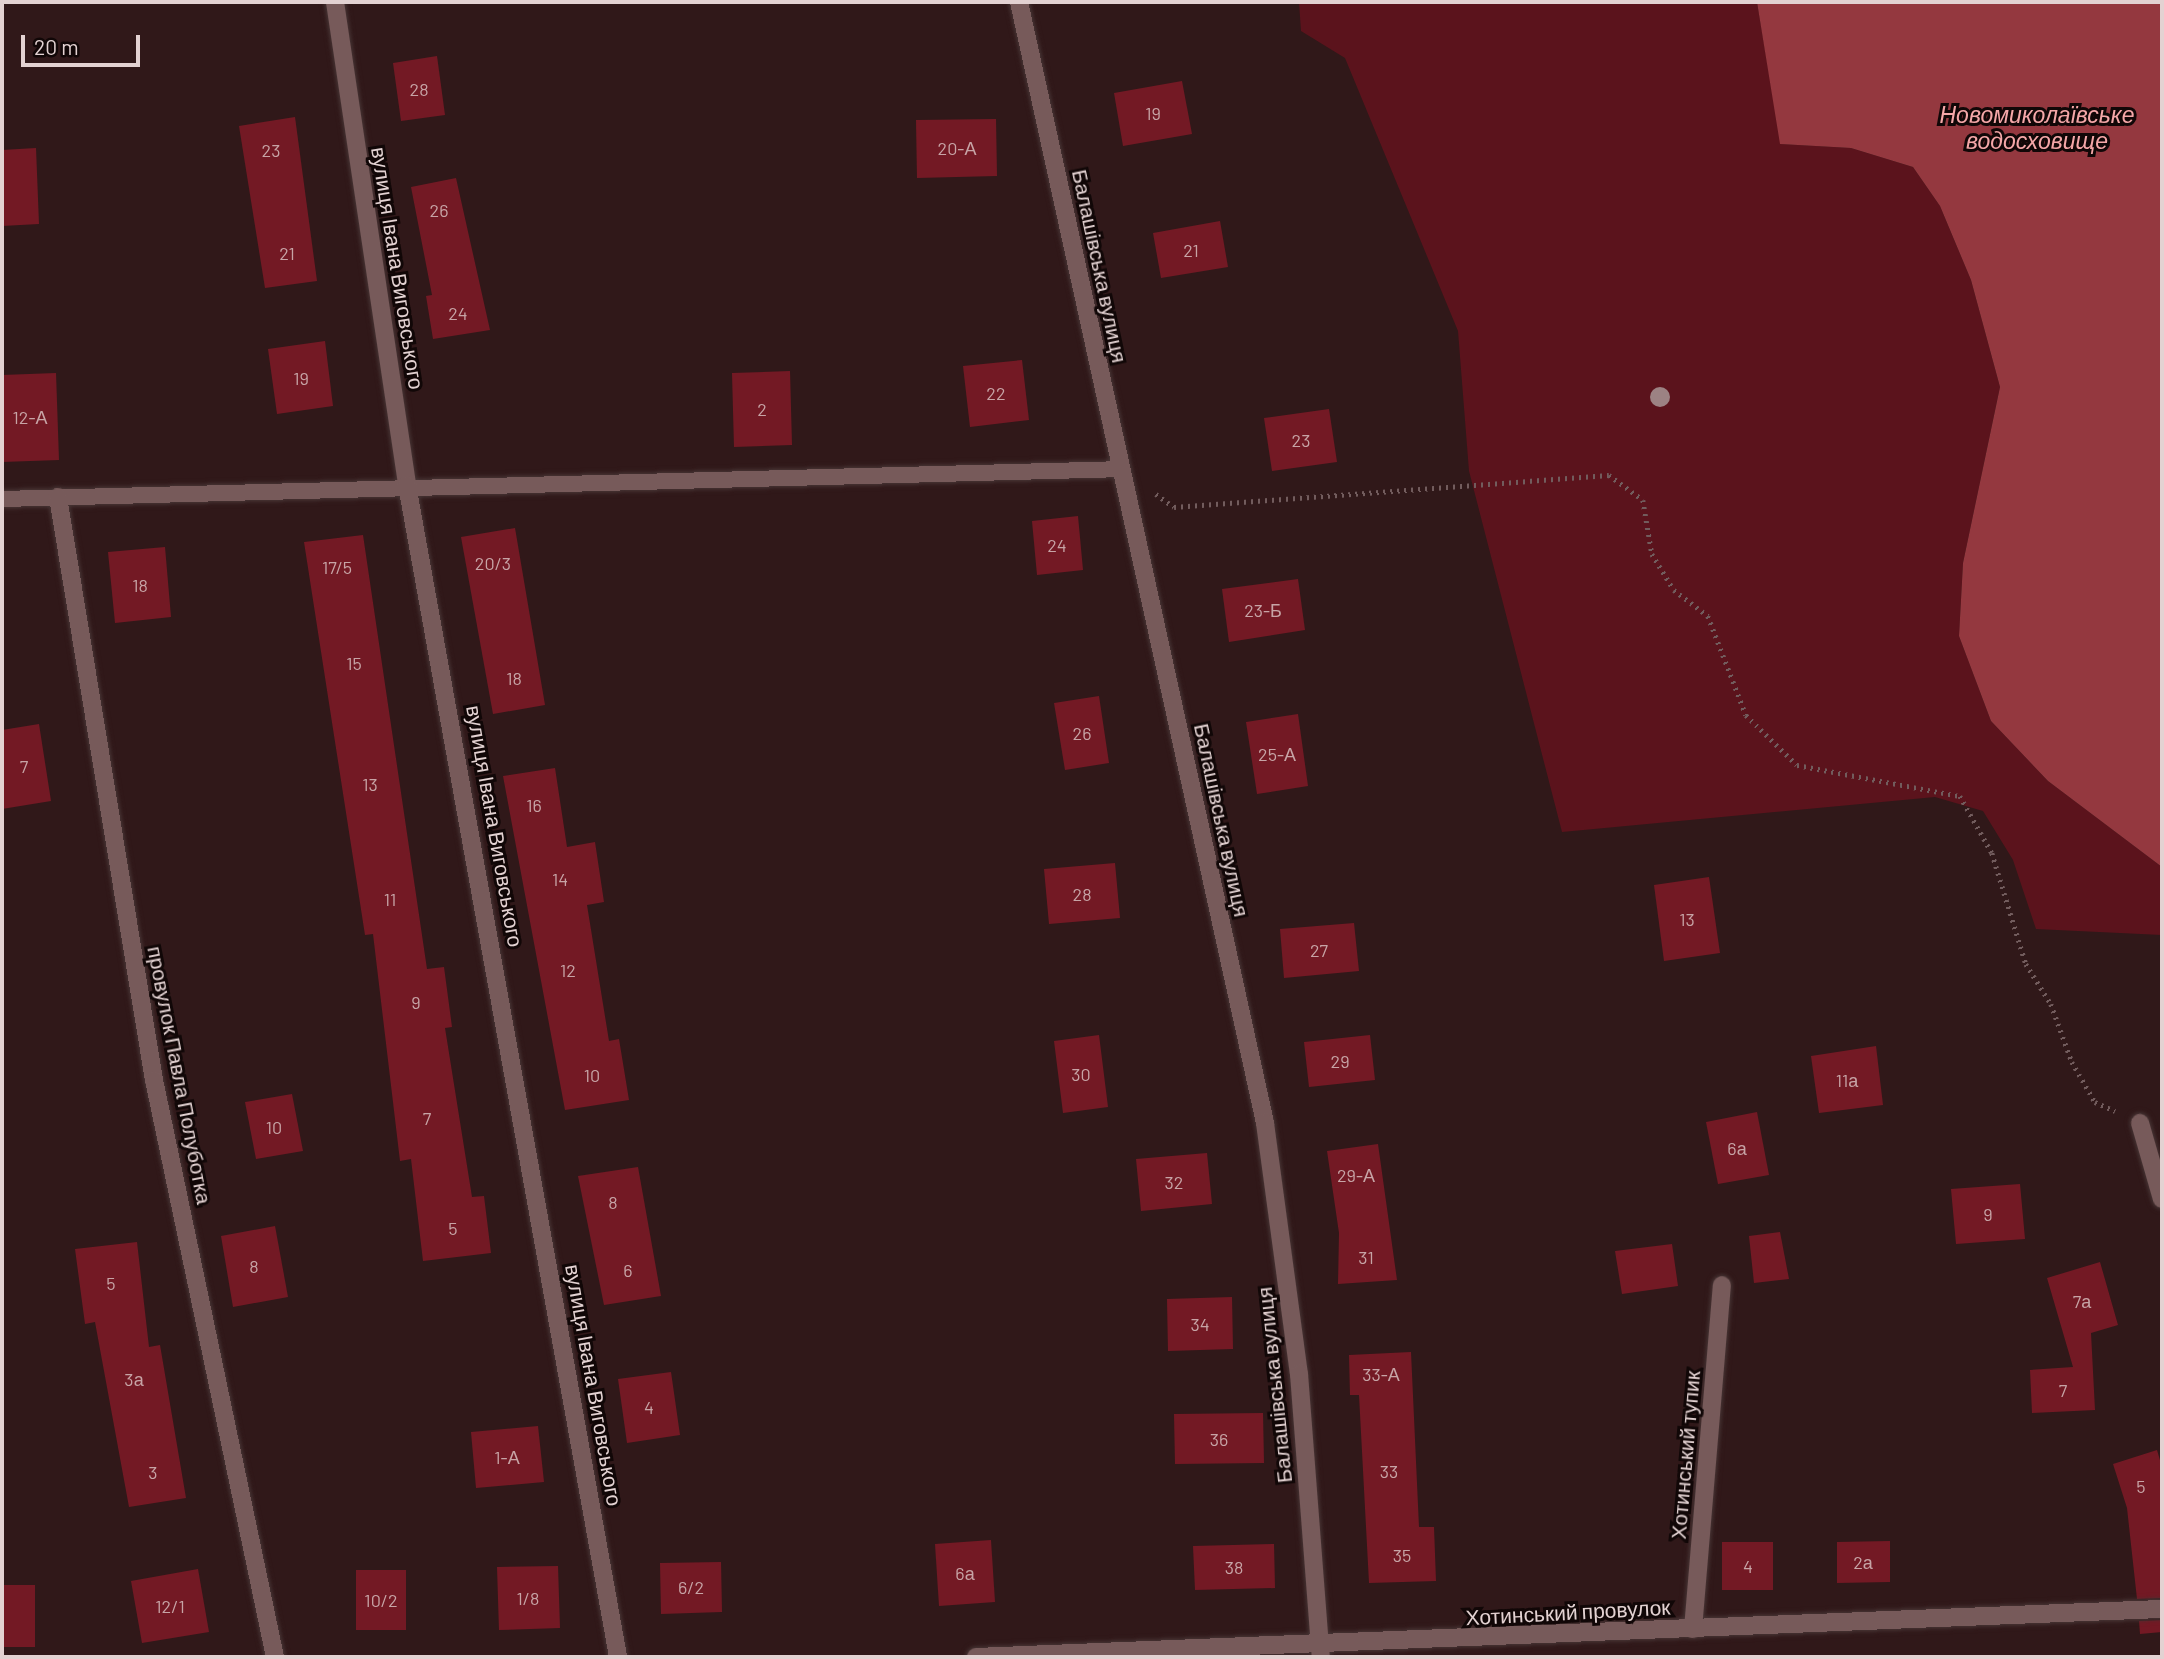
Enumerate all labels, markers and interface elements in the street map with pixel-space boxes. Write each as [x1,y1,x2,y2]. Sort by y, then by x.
scale bar [24,21,144,65]
text: 20 m [34,34,79,59]
house number: 28 [409,78,429,100]
water label: Новомиколаївське водосховище [1939,100,2135,154]
house number: 19 [1145,102,1161,124]
house number: 20-А [938,137,976,159]
house number: 23 [262,139,280,161]
street label: вулиця Івана Виговського [366,145,430,391]
street label: Балашівська вулиця [1067,167,1133,365]
house number: 26 [430,199,448,221]
house number: 21 [1183,239,1199,261]
house number: 21 [279,242,295,264]
house number: 24 [448,302,468,324]
house number: 19 [293,367,309,389]
house number: 22 [986,382,1006,404]
house number: 2 [757,398,767,420]
house number: 12-А [12,406,48,428]
house number: 23 [1292,429,1310,451]
house number: 24 [1047,534,1067,556]
house number: 20/3 [475,552,511,574]
house number: 17/5 [322,556,352,578]
house number: 18 [132,574,148,596]
house number: 23-Б [1244,599,1282,621]
house number: 15 [346,652,362,674]
house number: 18 [506,667,522,689]
street label: вулиця Івана Виговського [461,703,529,949]
street label: Балашівська вулиця [1189,721,1255,919]
house number: 26 [1073,722,1091,744]
house number: 25-А [1258,743,1296,765]
house number: 7 [20,755,28,777]
house number: 13 [362,773,378,795]
house number: 16 [526,794,542,816]
house number: 14 [552,868,568,890]
house number: 28 [1072,883,1092,905]
house number: 11 [384,888,396,910]
house number: 13 [1679,908,1695,930]
house number: 27 [1310,939,1328,961]
street label: провулок Павла Полуботка [143,944,217,1206]
house number: 12 [560,959,576,981]
house number: 9 [411,991,421,1013]
house number: 29 [1330,1050,1350,1072]
house number: 30 [1071,1063,1091,1085]
house number: 10 [584,1064,600,1086]
house number: 11а [1836,1069,1858,1091]
house number: 7 [423,1107,431,1129]
house number: 10 [266,1116,282,1138]
house number: 6а [1727,1137,1747,1159]
house number: 29-А [1337,1164,1375,1186]
house number: 32 [1165,1171,1183,1193]
house number: 8 [608,1191,618,1213]
house number: 9 [1983,1203,1993,1225]
house number: 5 [448,1217,458,1239]
house number: 31 [1358,1246,1374,1268]
house number: 8 [249,1255,259,1277]
house number: 6 [623,1259,633,1281]
street label: вулиця Івана Виговського [560,1262,628,1508]
house number: 5 [106,1272,116,1294]
street label: Балашівська вулиця [1251,1286,1297,1484]
house number: 7а [2073,1290,2091,1312]
house number: 34 [1190,1313,1210,1335]
house number: 33-А [1362,1363,1400,1385]
house number: 3а [124,1368,144,1390]
street label: Хотинський тупик [1665,1370,1705,1540]
house number: 7 [2059,1379,2067,1401]
house number: 4 [644,1396,654,1418]
house number: 36 [1210,1428,1228,1450]
house number: 1-А [494,1446,520,1468]
house number: 33 [1380,1460,1398,1482]
house number: 3 [148,1461,158,1483]
house number: 5 [2136,1475,2146,1497]
house number: 35 [1393,1544,1411,1566]
house number: 2а [1853,1551,1873,1573]
house number: 4 [1743,1555,1753,1577]
house number: 38 [1225,1556,1243,1578]
house number: 6а [955,1562,975,1584]
house number: 6/2 [678,1576,704,1598]
house number: 1/8 [517,1587,539,1609]
house number: 10/2 [364,1589,398,1611]
street label: Хотинський провулок [1465,1594,1671,1630]
house number: 12/1 [155,1595,185,1617]

